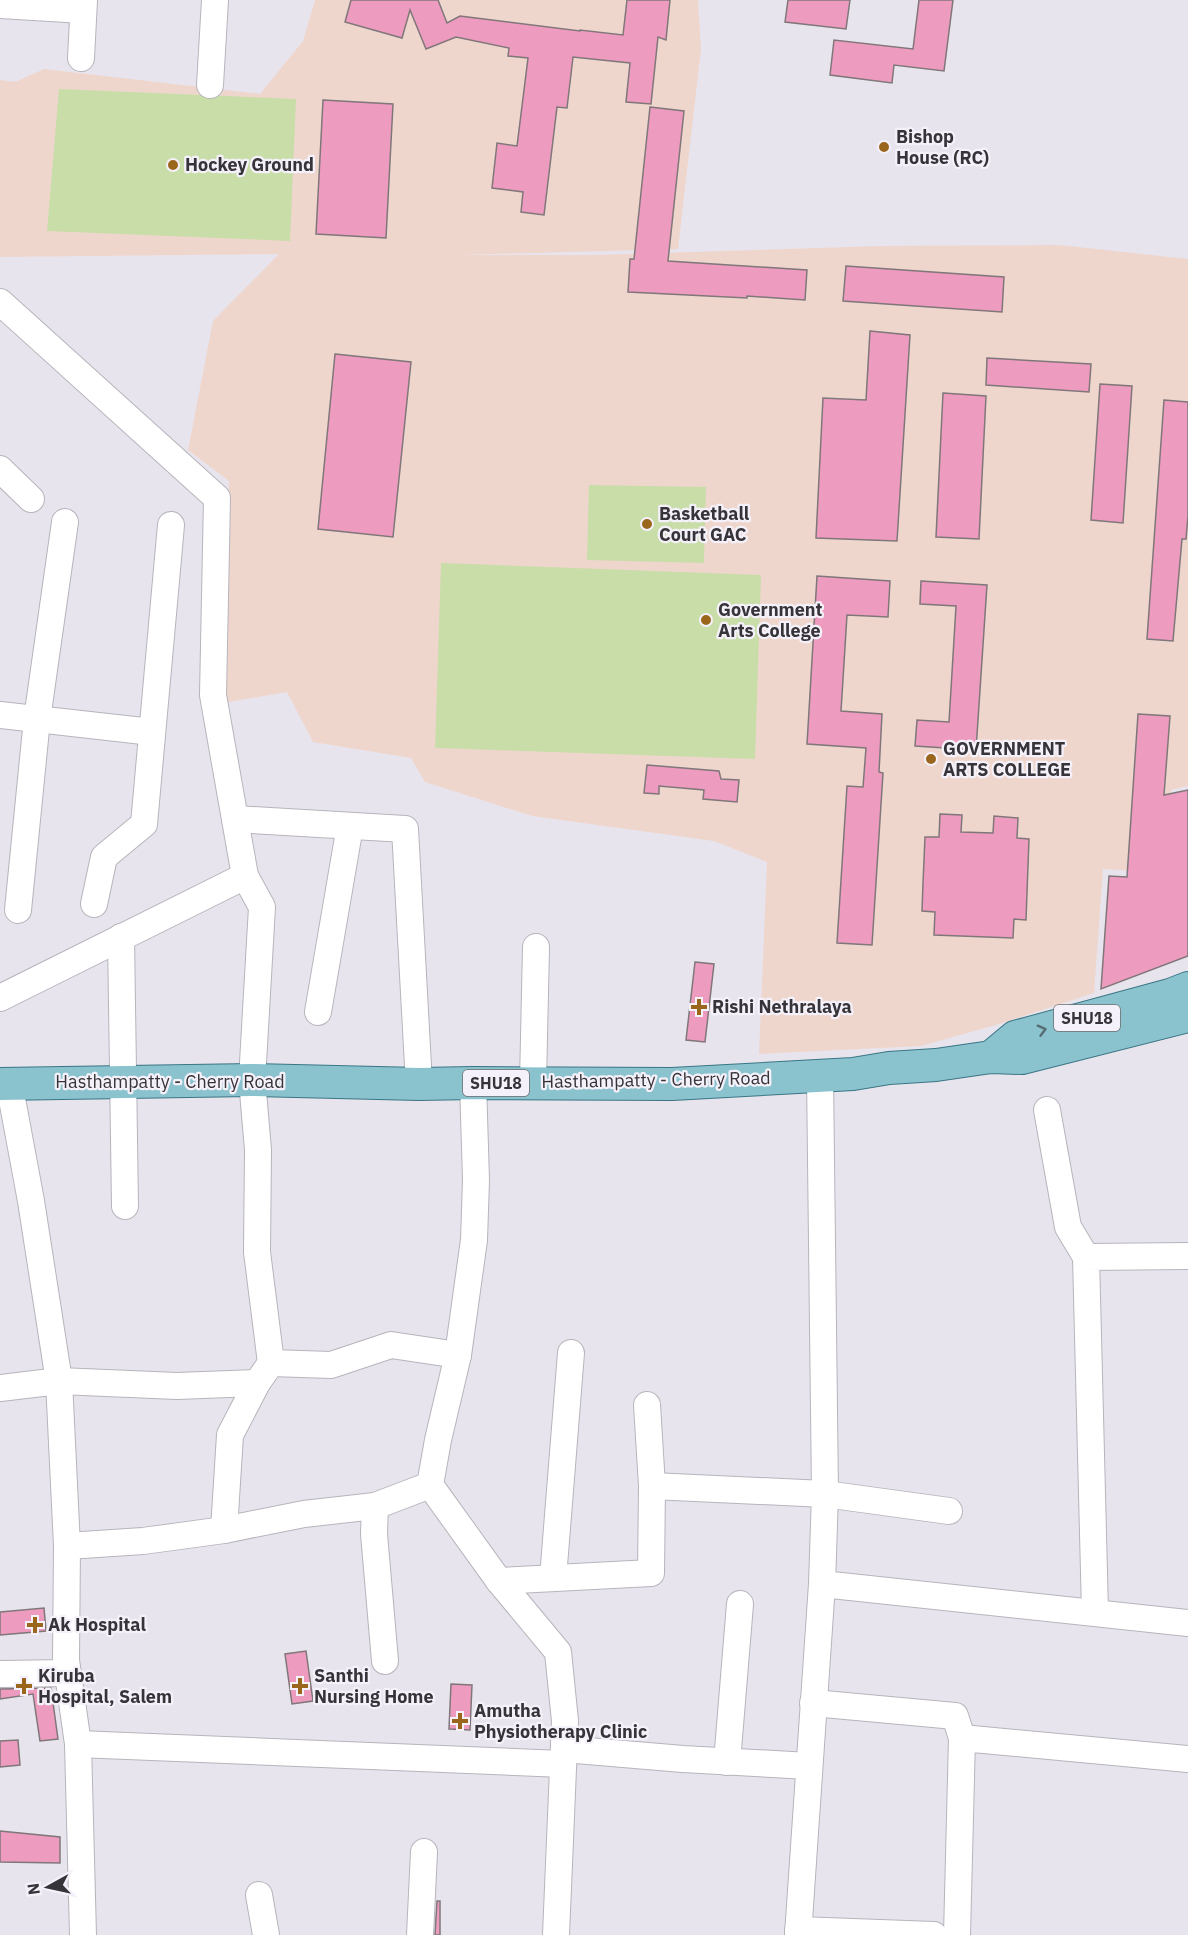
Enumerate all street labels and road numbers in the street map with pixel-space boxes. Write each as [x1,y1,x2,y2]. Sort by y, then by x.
road number: SHU18 [1054,1005,1120,1031]
street label: Hasthampatty - Cherry Road [541,1066,771,1093]
street label: Hasthampatty - Cherry Road [55,1070,285,1093]
road number: SHU18 [463,1070,529,1096]

